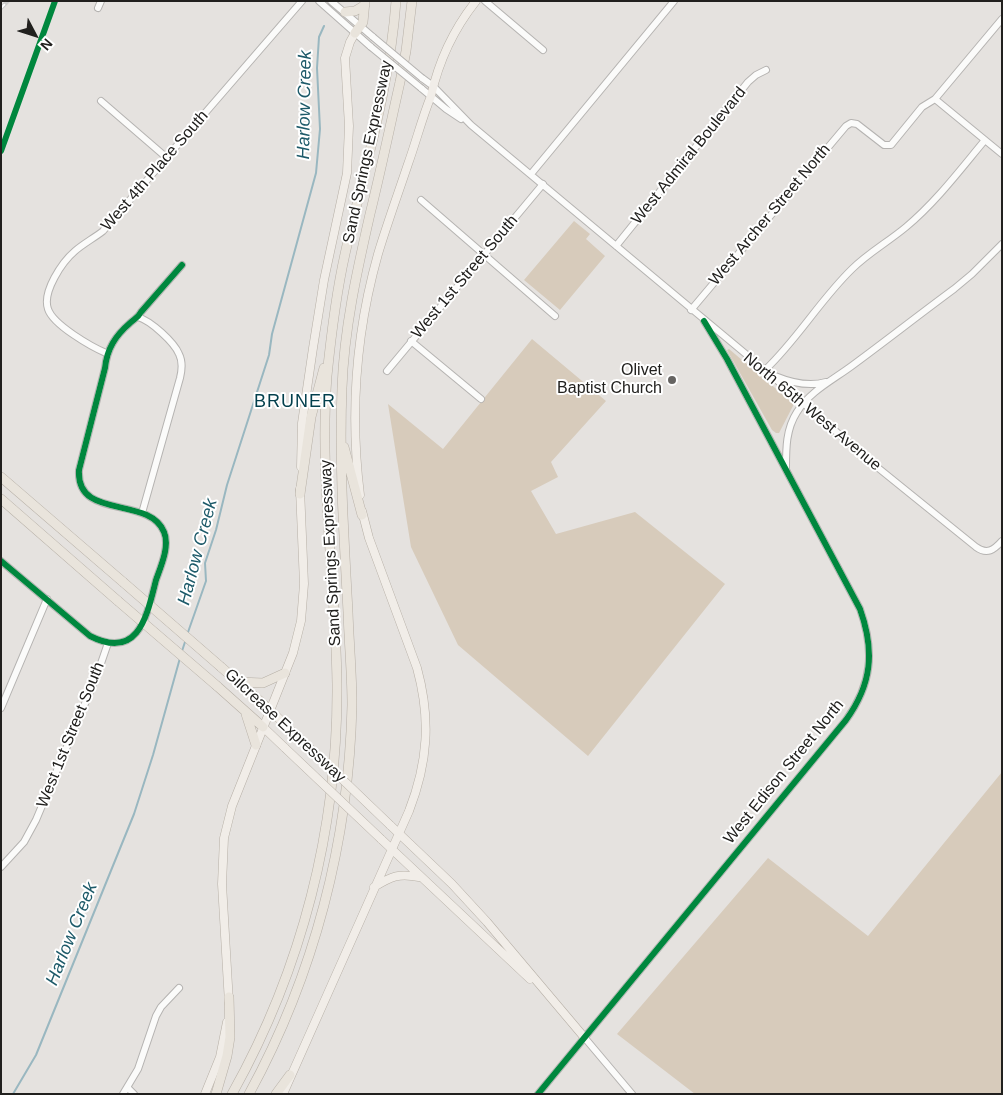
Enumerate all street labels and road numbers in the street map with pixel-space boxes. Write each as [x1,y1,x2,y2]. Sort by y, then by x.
street label: Sand Springs Expressway [339,59,397,245]
street label: West Admiral Boulevard [628,83,750,229]
street label: West 4th Place South [97,107,213,235]
street label: West Archer Street North [705,140,835,290]
street label: West 1st Street South [408,211,522,343]
street label: North 65th West Avenue [739,349,885,475]
street label: Sand Springs Expressway [317,459,345,647]
street label: West 1st Street South [33,659,109,811]
street label: Gilcrease Expressway [221,665,349,787]
street label: West Edison Street North [720,696,848,848]

